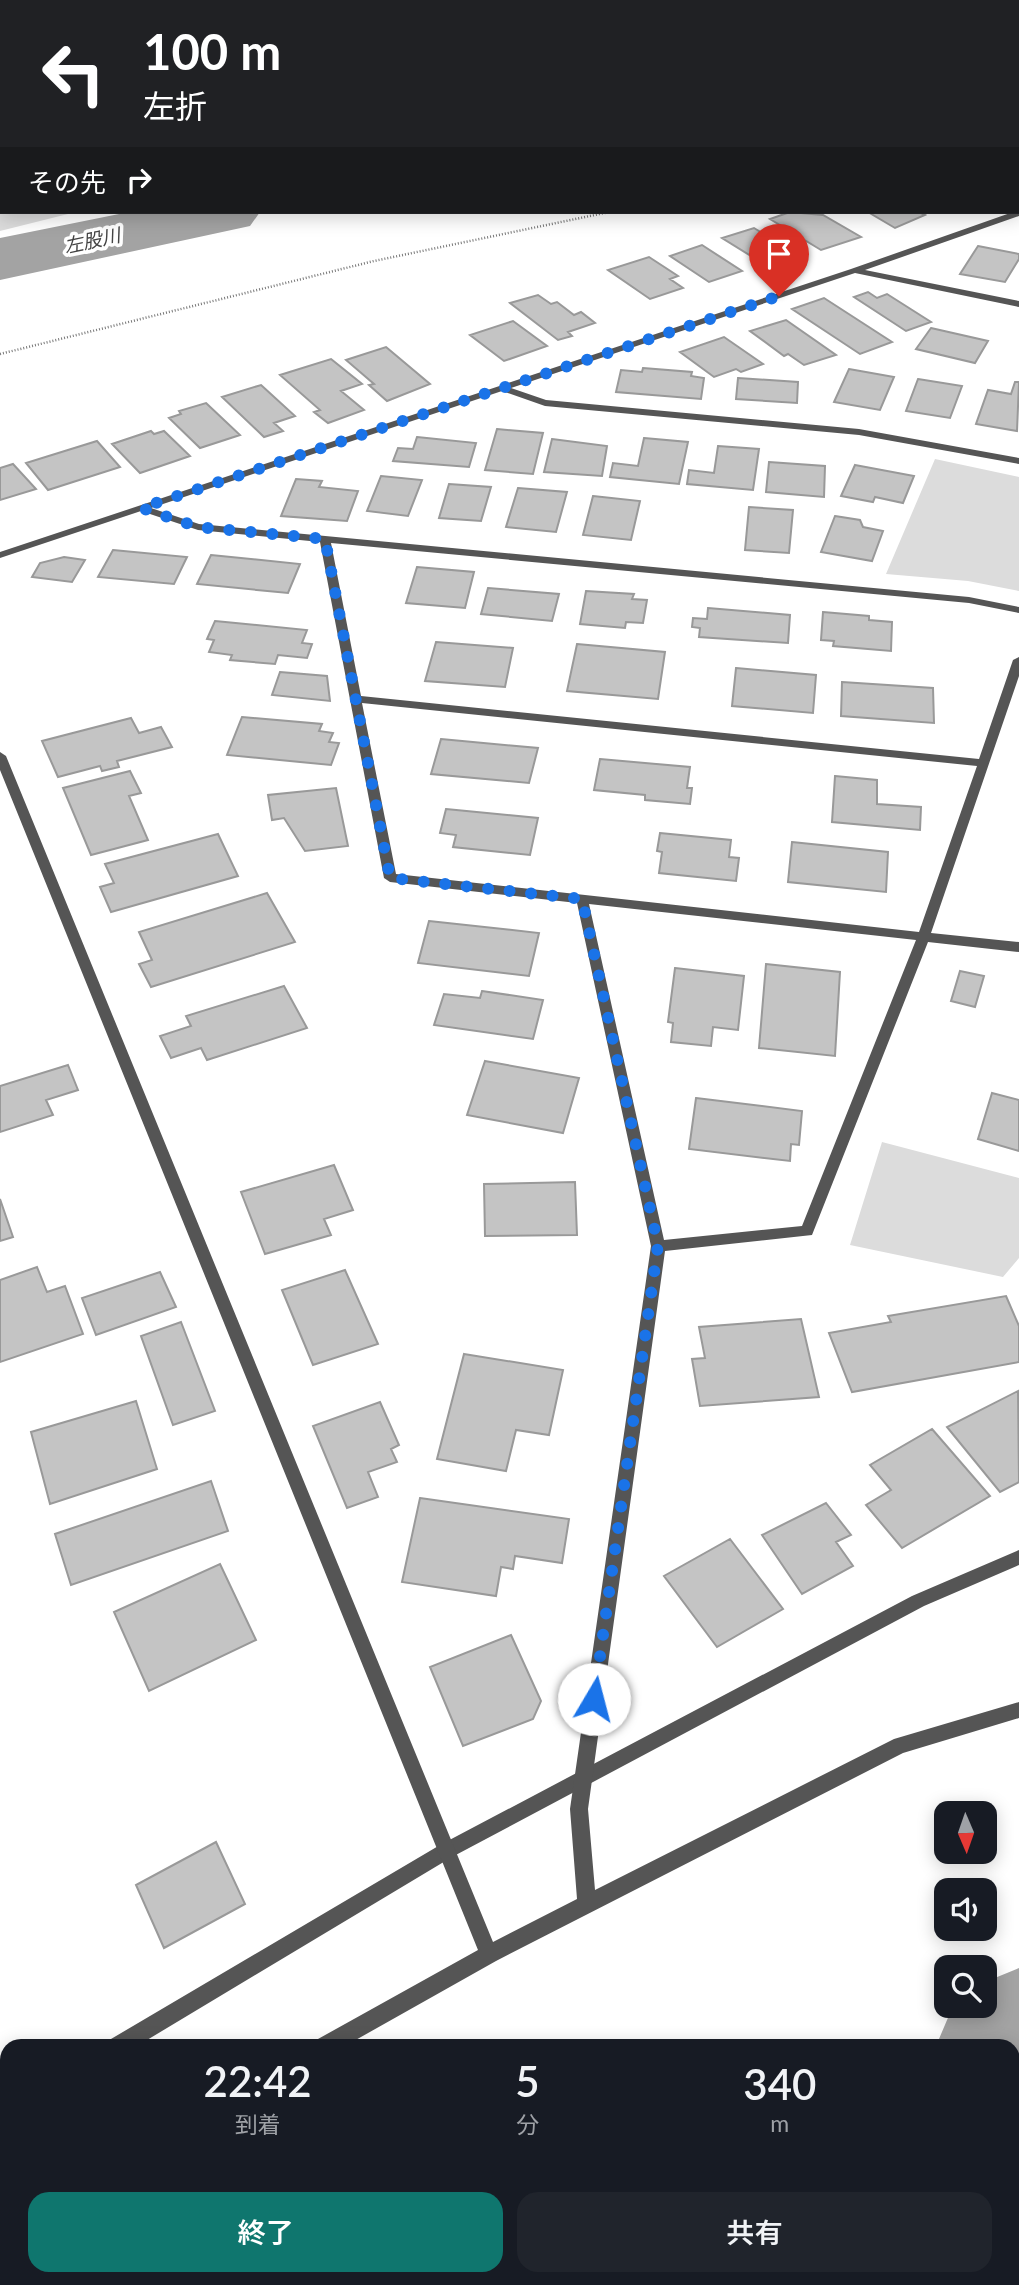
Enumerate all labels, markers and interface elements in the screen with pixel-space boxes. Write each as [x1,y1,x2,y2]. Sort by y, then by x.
text: 100 m [143,22,281,80]
icon: left [28,28,119,119]
text: 左折 [143,86,207,125]
icon: right [120,161,158,199]
text: その先 [28,166,106,198]
water label: 左股川 [62,222,124,257]
pin [749,224,809,296]
icon: arrive [760,235,798,273]
position arrow [557,1662,631,1736]
north arrow [934,1801,998,1864]
map controls [934,1801,997,2018]
button: sound [934,1878,997,1941]
button: search [934,1955,997,2018]
text: 22:42 [204,2056,312,2106]
text: 5 [515,2056,540,2106]
text: 340 [743,2059,816,2109]
text: m [770,2109,789,2137]
text: 到着 [235,2110,281,2138]
text: 分 [516,2110,539,2138]
button: 終了 [28,2192,503,2272]
button: 共有 [517,2192,992,2272]

